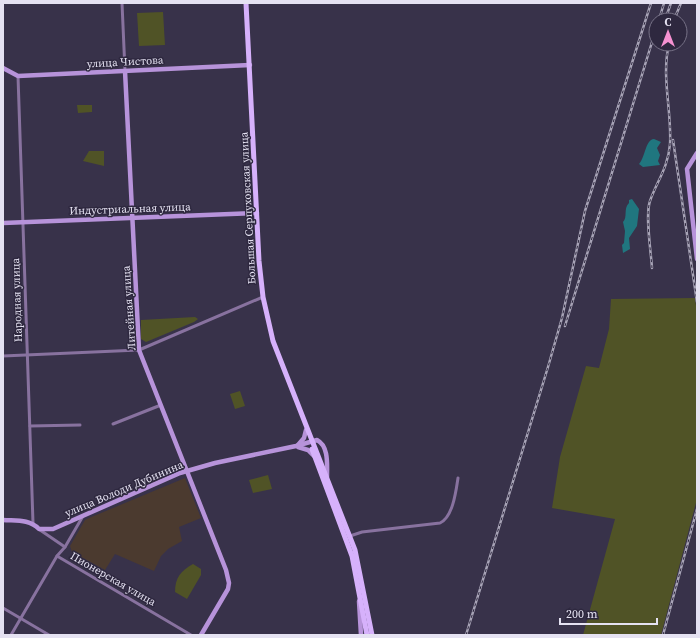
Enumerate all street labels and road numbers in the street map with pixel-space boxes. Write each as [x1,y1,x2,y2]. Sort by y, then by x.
street label: улица Чистова [86,52,164,71]
street label: Большая Серпуховская улица [236,131,259,285]
street label: Индустриальная улица [69,199,191,219]
street label: Народная улица [8,257,26,342]
street label: Литейная улица [119,265,139,351]
street label: улица Володи Дубинина [63,457,186,521]
street label: Пионерская улица [67,548,159,610]

